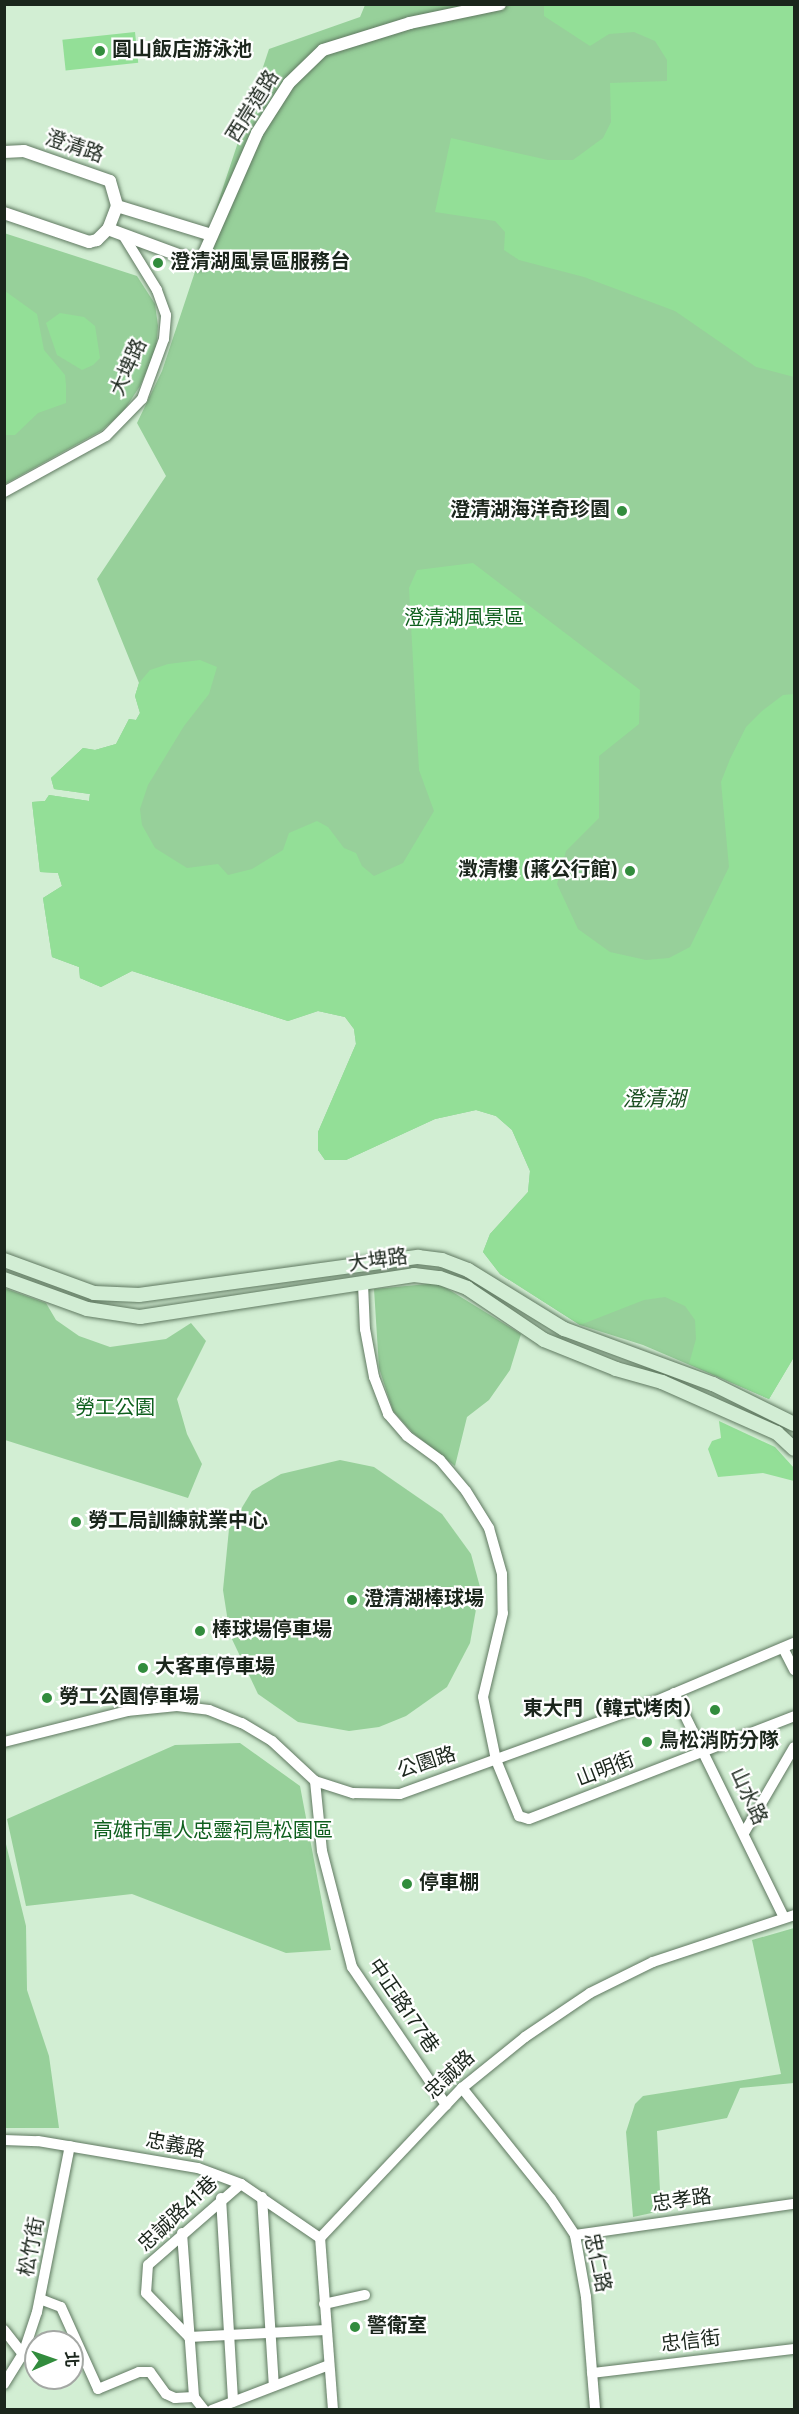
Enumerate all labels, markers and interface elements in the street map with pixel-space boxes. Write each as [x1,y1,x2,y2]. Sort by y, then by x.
place label: 圓山飯店游泳池 [112,39,252,63]
marker: 圓山飯店游泳池 [93,44,107,58]
street label: 西岸道路 [223,67,285,147]
street label: 澄清路 [42,127,106,169]
place label: 澄清湖風景區服務台 [170,251,350,275]
marker: 澄清湖風景區服務台 [151,256,165,270]
street label: 大埤路 [107,336,153,400]
place label: 澄清湖海洋奇珍園 [450,499,610,523]
marker: 澄清湖海洋奇珍園 [615,504,629,518]
park label: 澄清湖風景區 [404,607,524,631]
place label: 澂清樓 (蔣公行館) [458,859,618,883]
marker: 澂清樓 (蔣公行館) [623,864,637,878]
water label: 澄清湖 [623,1088,685,1114]
street label: 大埤路 [347,1246,409,1278]
park label: 勞工公園 [75,1397,155,1421]
place label: 勞工局訓練就業中心 [88,1510,268,1534]
marker: 勞工局訓練就業中心 [69,1515,83,1529]
place label: 澄清湖棒球場 [364,1588,484,1612]
marker: 澄清湖棒球場 [345,1593,359,1607]
place label: 棒球場停車場 [212,1619,332,1643]
marker: 棒球場停車場 [193,1624,207,1638]
place label: 大客車停車場 [155,1656,275,1680]
marker: 大客車停車場 [136,1661,150,1675]
place label: 勞工公園停車場 [59,1686,199,1710]
marker: 勞工公園停車場 [40,1691,54,1705]
place label: 東大門（韓式烤肉） [523,1698,703,1722]
marker: 東大門（韓式烤肉） [708,1703,722,1717]
place label: 鳥松消防分隊 [659,1730,779,1754]
marker: 鳥松消防分隊 [640,1735,654,1749]
street label: 公園路 [395,1743,459,1785]
street label: 山明街 [574,1749,638,1793]
street label: 山水路 [723,1765,771,1829]
park label: 高雄市軍人忠靈祠鳥松園區 [93,1820,333,1844]
place label: 停車棚 [419,1872,479,1896]
marker: 停車棚 [400,1877,414,1891]
street label: 中正路177巷 [362,1955,442,2059]
street label: 忠誠路 [421,2047,481,2105]
street label: 忠義路 [143,2129,207,2165]
street label: 忠誠路41巷 [134,2172,224,2258]
street label: 忠孝路 [651,2186,713,2218]
street label: 松竹街 [15,2215,51,2279]
street label: 忠仁路 [578,2231,614,2295]
place label: 警衛室 [367,2315,427,2339]
marker: 警衛室 [348,2320,362,2334]
street label: 忠信街 [660,2327,722,2359]
north arrow [24,2330,84,2390]
text: 北 [60,2351,80,2368]

